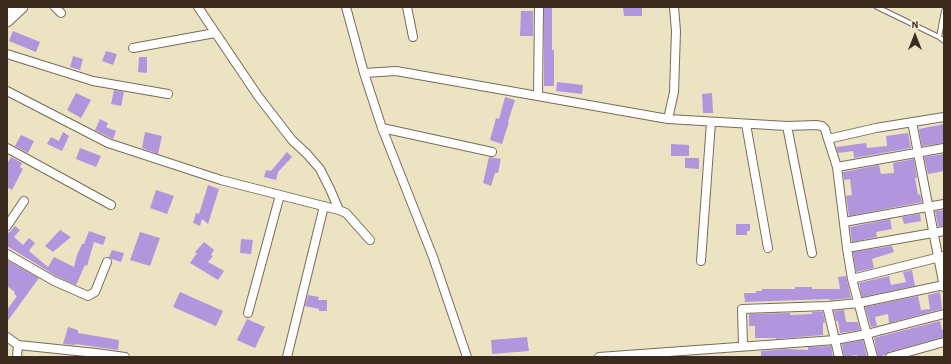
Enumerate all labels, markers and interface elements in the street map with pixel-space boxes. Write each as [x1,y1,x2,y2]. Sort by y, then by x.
north arrow [895,16,935,56]
text: N [912,17,918,31]

